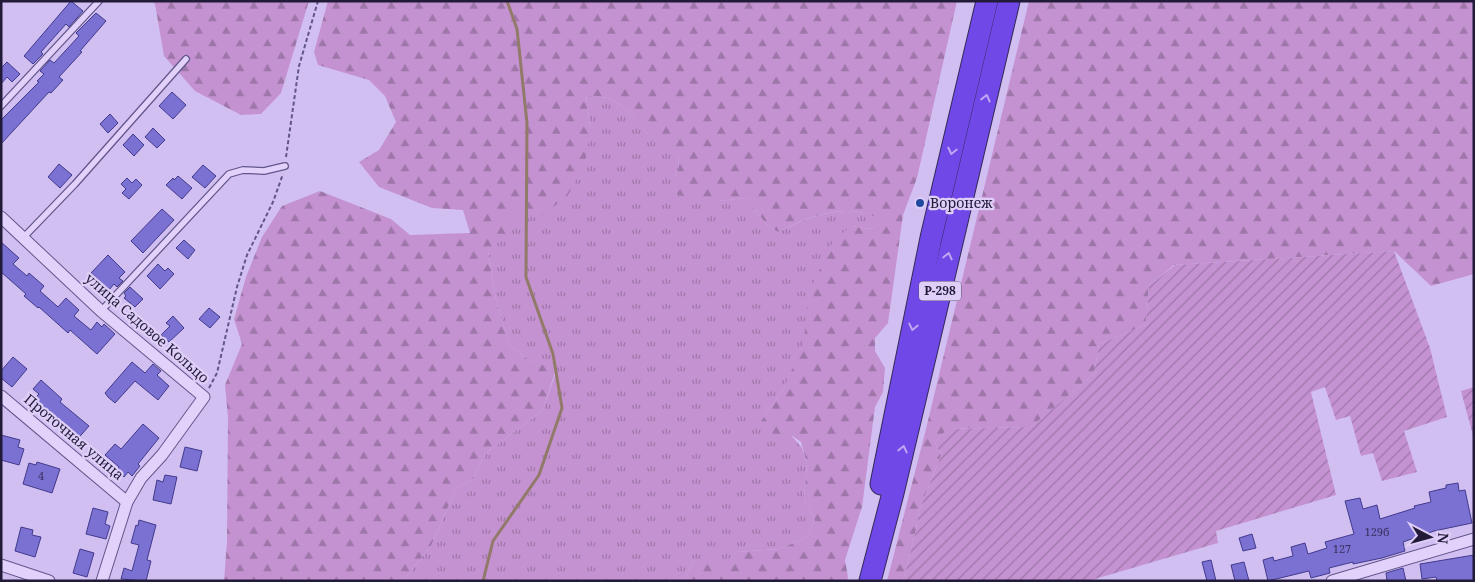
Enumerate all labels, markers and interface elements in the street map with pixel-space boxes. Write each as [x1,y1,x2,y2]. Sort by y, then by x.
one-way arrow [980,94,991,103]
one-way arrow [947,146,958,155]
place label: Воронеж [930,193,993,212]
marker: Воронеж [914,197,926,209]
one-way arrow [942,252,953,261]
street label: улица Садовое Кольцо [81,268,213,387]
road number: Р-298 [919,282,961,300]
one-way arrow [908,322,918,331]
street label: Проточная улица [20,389,128,484]
one-way arrow [897,444,908,453]
house number: 4 [38,468,44,483]
north arrow [1405,512,1455,562]
house number: 129б [1365,524,1389,539]
text: N [1433,532,1453,545]
house number: 127 [1333,541,1351,556]

